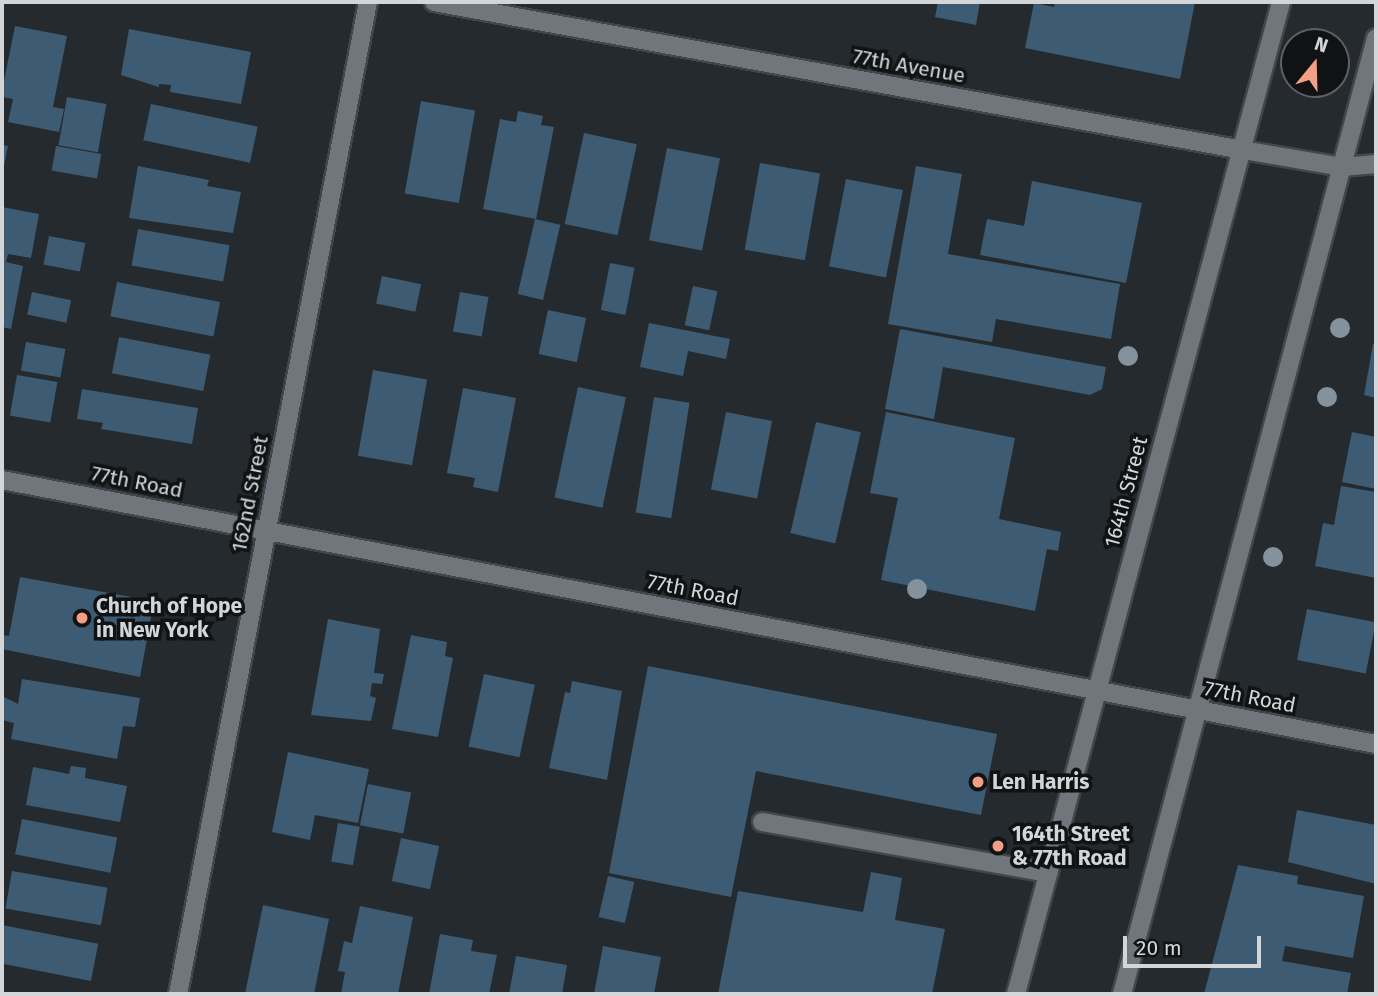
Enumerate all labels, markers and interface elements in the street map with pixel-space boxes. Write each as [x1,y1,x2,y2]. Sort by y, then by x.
north arrow [1280,28,1350,98]
text: N [1312,32,1331,57]
street label: 77th Avenue [851,44,967,88]
street label: 162nd Street [226,434,274,554]
street label: 164th Street [1099,434,1153,550]
street label: 77th Road [89,461,185,503]
street label: 77th Road [645,569,741,611]
place label: Church of Hope in New York [96,593,242,643]
marker: Church of Hope in New York [74,610,90,626]
street label: 77th Road [1202,676,1298,718]
place label: Len Harris [992,769,1089,795]
marker: Len Harris [970,774,986,790]
place label: 164th Street & 77th Road [1012,821,1130,871]
marker: 164th Street & 77th Road [990,838,1006,854]
scale bar [1126,922,1264,966]
text: 20 m [1136,935,1182,961]

